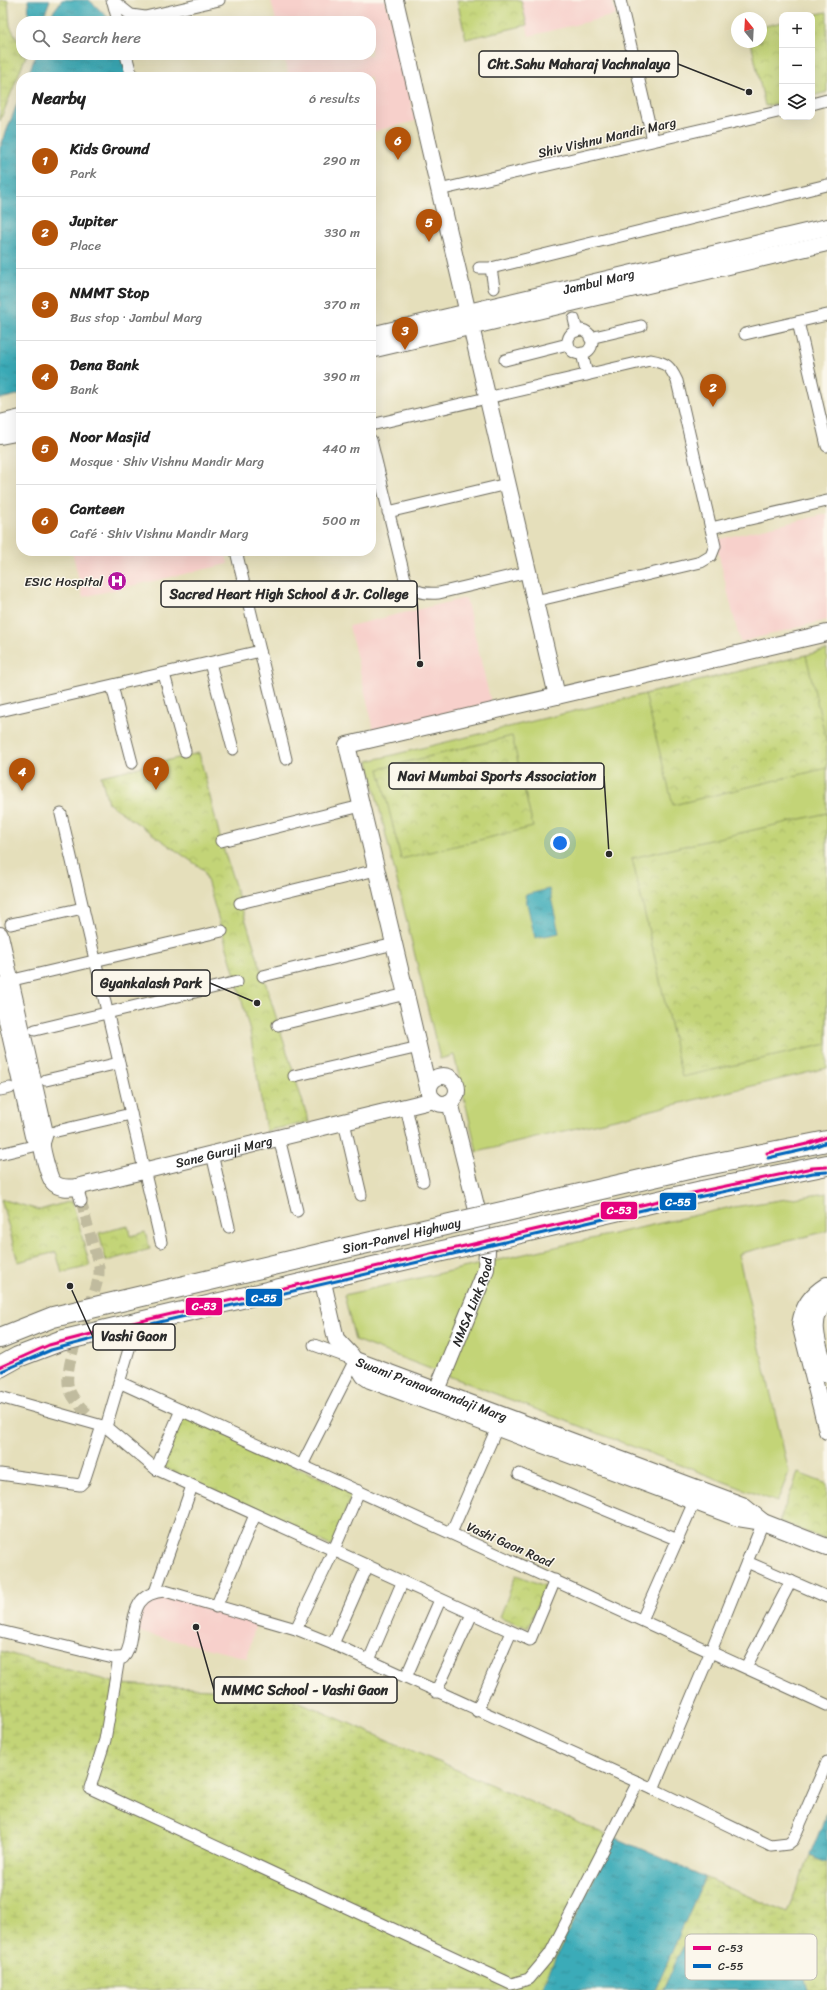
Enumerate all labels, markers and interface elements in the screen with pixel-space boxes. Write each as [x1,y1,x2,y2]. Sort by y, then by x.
north arrow [731,12,767,48]
map controls [779,12,815,120]
button: + [779,12,815,48]
search box [16,16,376,60]
text: Search here [62,25,141,51]
icon: search [30,27,52,49]
button: − [779,48,815,84]
callout: Cht.Sahu Maharaj Vachnalaya [479,51,678,77]
text: Cht.Sahu Maharaj Vachnalaya [487,52,671,77]
text: Nearby [32,83,86,113]
button: layers [779,84,815,120]
text: 6 results [309,87,360,110]
street label: Shiv Vishnu Mandir Marg [536,110,679,165]
pin: 6 [385,127,411,160]
text: Kids Ground [70,136,149,162]
text: 1 [42,149,48,172]
text: 290 m [323,149,360,172]
text: Park [70,162,97,185]
text: Jupiter [70,208,117,234]
pin: 5 [416,209,442,242]
text: 2 [41,221,49,244]
text: 330 m [324,221,360,244]
text: Place [70,234,101,257]
street label: Jambul Marg [560,262,637,301]
text: NMMT Stop [70,280,149,306]
text: 3 [41,293,49,316]
text: 370 m [324,293,360,316]
text: Bus stop · Jambul Marg [70,306,202,329]
pin: 3 [392,317,418,350]
text: Dena Bank [70,352,139,378]
text: 4 [41,365,49,388]
text: 390 m [323,365,360,388]
pin: 2 [700,374,726,407]
text: Bank [70,378,99,401]
text: Noor Masjid [70,424,149,450]
text: 5 [41,437,49,460]
text: 440 m [322,437,360,460]
text: Mosque · Shiv Vishnu Mandir Marg [70,450,264,473]
text: Canteen [70,496,125,522]
text: 6 [41,509,49,532]
text: 500 m [322,509,360,532]
text: Café · Shiv Vishnu Mandir Marg [70,522,249,545]
place label: ESIC Hospital [24,570,103,593]
hospital icon: ESIC Hospital [106,570,128,592]
callout: Sacred Heart High School & Jr. College [161,581,417,607]
text: Sacred Heart High School & Jr. College [169,582,409,607]
pin: 1 [143,757,169,790]
pin: 4 [9,758,35,791]
callout: Navi Mumbai Sports Association [389,763,604,789]
text: Navi Mumbai Sports Association [397,764,597,789]
your location [550,833,570,853]
callout: Gyankalash Park [92,970,210,996]
text: Gyankalash Park [99,971,203,996]
street label: Sane Guruji Marg [173,1129,275,1175]
line badge: C-55 [659,1192,697,1211]
text: C-55 [664,1193,691,1212]
line badge: C-53 [600,1201,638,1220]
text: C-53 [606,1201,632,1220]
street label: Sion-Panvel Highway [340,1211,463,1260]
street label: NMSA Link Road [445,1256,499,1350]
line badge: C-55 [245,1288,283,1307]
text: C-55 [250,1289,277,1308]
line badge: C-53 [185,1297,223,1316]
text: C-53 [191,1297,217,1316]
callout: Vashi Gaon [93,1324,175,1350]
text: Vashi Gaon [101,1324,167,1349]
street label: Swami Pranavanandaji Marg [353,1350,511,1428]
street label: Vashi Gaon Road [463,1515,558,1574]
callout: NMMC School - Vashi Gaon [214,1677,397,1703]
text: NMMC School - Vashi Gaon [221,1678,389,1703]
legend [685,1934,817,1980]
text: C-53 [718,1939,743,1958]
text: C-55 [718,1957,744,1976]

